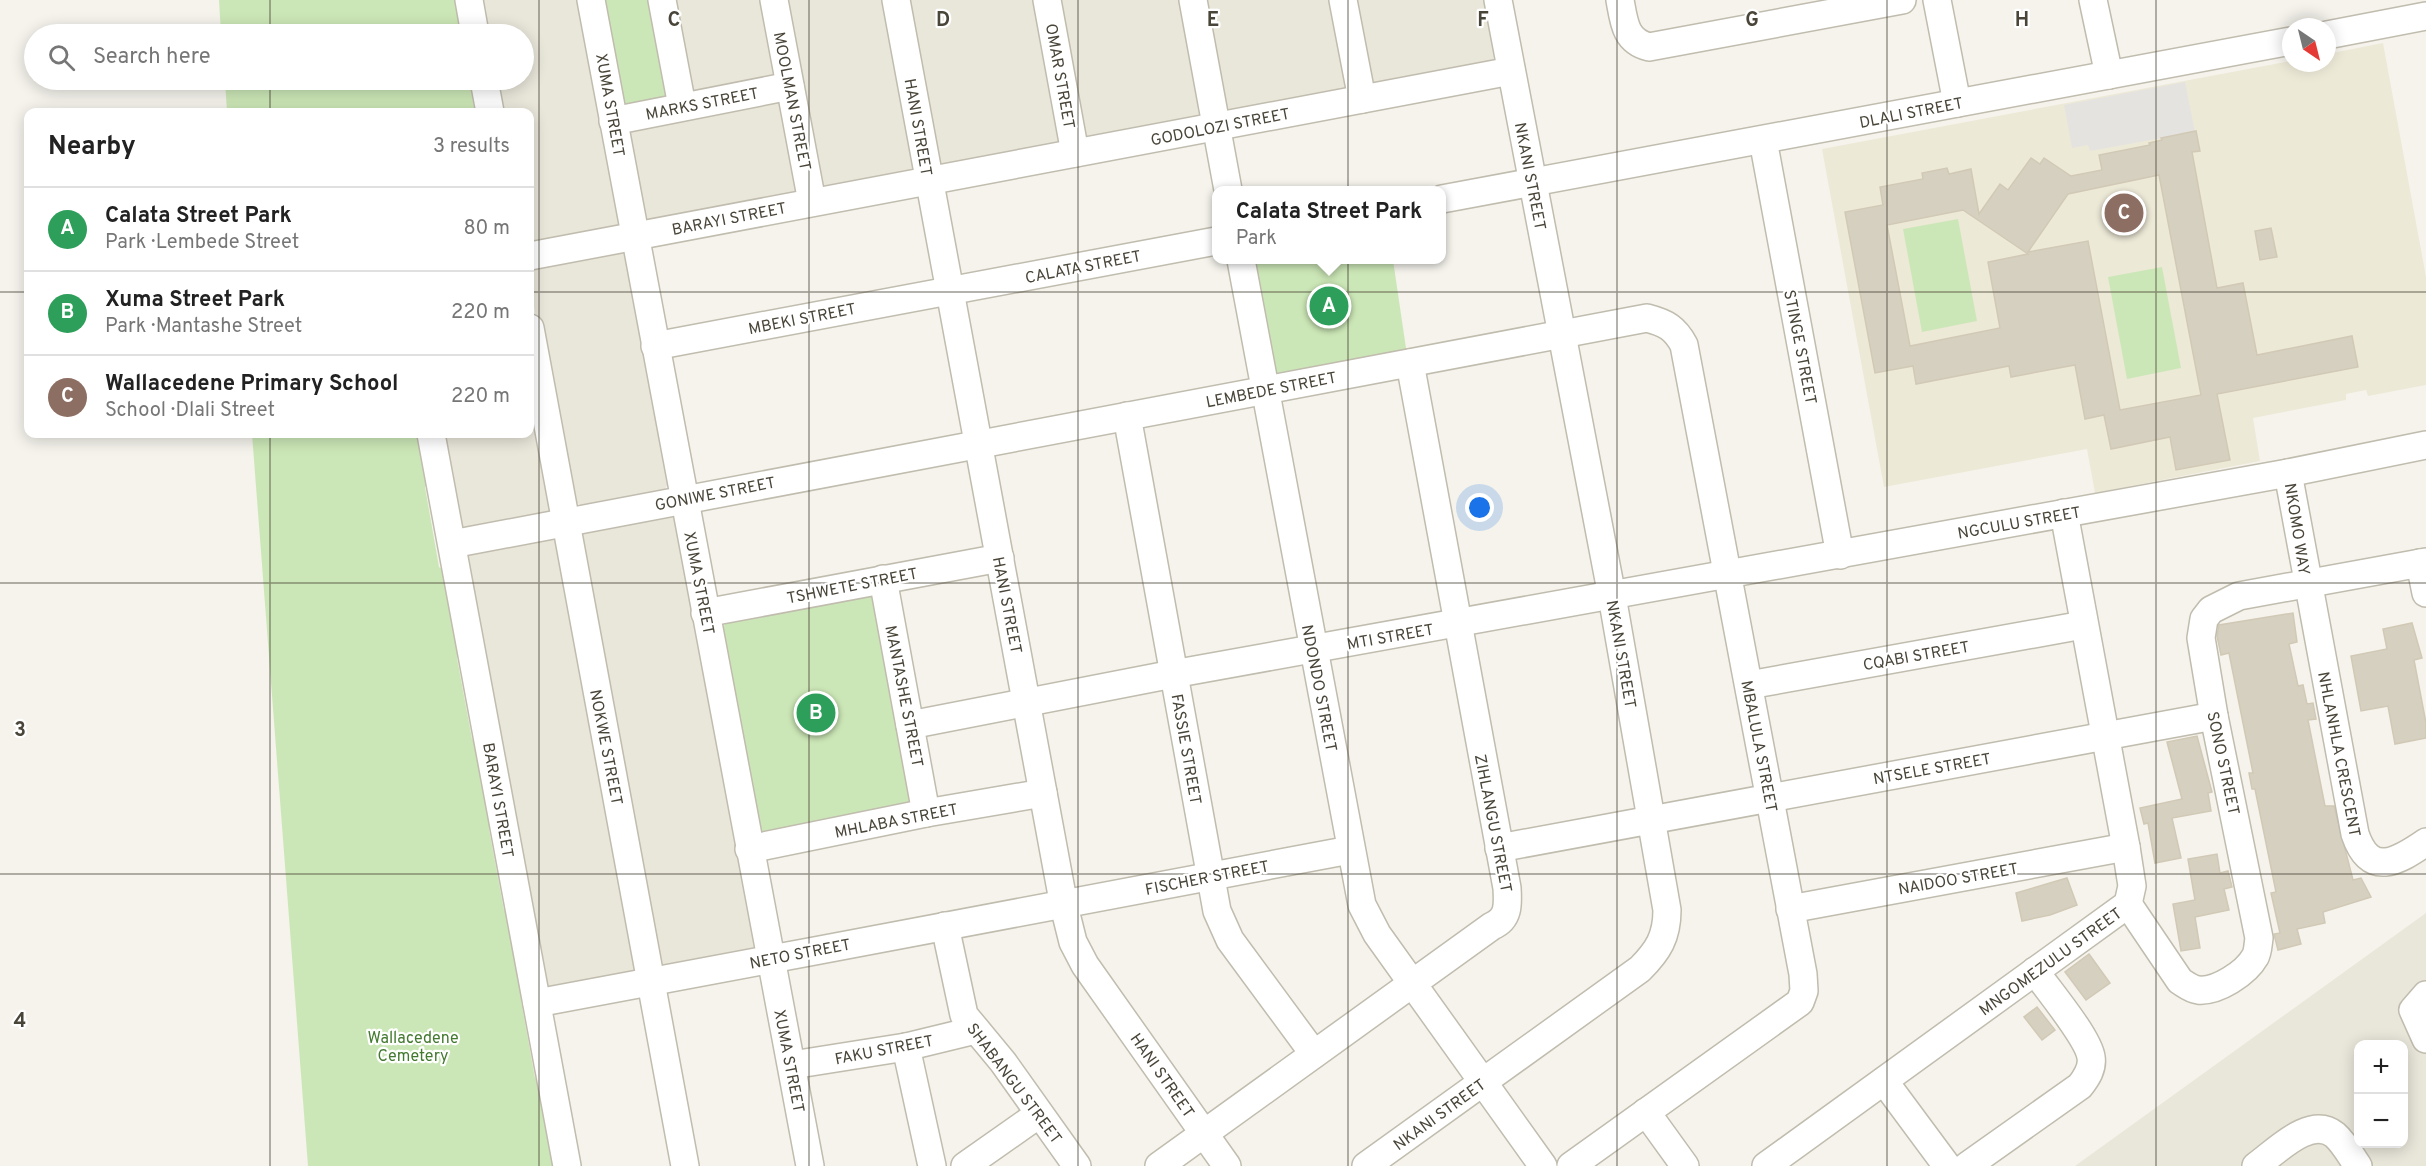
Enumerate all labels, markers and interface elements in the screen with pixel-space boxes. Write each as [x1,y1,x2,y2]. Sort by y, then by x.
text: C [668,8,680,34]
text: D [936,8,950,34]
text: E [1207,8,1219,34]
text: F [1477,8,1489,34]
text: G [1745,8,1759,34]
text: H [2015,8,2029,34]
north arrow [2282,18,2336,72]
street label: OMAR STREET [1040,22,1078,131]
search box [24,24,534,90]
street label: MOOLMAN STREET [768,30,814,172]
icon: search [45,41,78,74]
text: Search here [93,44,211,71]
street label: XUMA STREET [590,52,628,159]
street label: HANI STREET [899,77,935,178]
street label: MARKS STREET [644,84,761,126]
street label: DLALI STREET [1858,94,1965,134]
street label: GODOLOZI STREET [1149,105,1292,151]
street label: NKANI STREET [1509,121,1549,232]
text: Nearby [48,131,136,164]
text: 3 results [433,134,510,160]
popup [1212,186,1446,264]
pin: C [2104,190,2144,236]
street label: BARAYI STREET [670,199,788,241]
text: Calata Street Park [1236,199,1422,226]
text: Calata Street Park [105,203,292,230]
text: A [60,216,75,242]
text: 80 m [464,216,510,242]
text: Park [1236,226,1277,252]
text: Park · Lembede Street [105,230,299,256]
street label: CALATA STREET [1024,247,1143,289]
pin: A [1310,284,1348,328]
text: Xuma Street Park [105,287,285,314]
street label: STINGE STREET [1778,288,1820,406]
text: B [61,300,74,326]
text: 220 m [451,300,510,326]
street label: MBEKI STREET [747,300,858,340]
text: Park · Mantashe Street [105,314,302,340]
street label: LEMBEDE STREET [1204,368,1339,413]
text: Wallacedene Primary School [105,371,399,398]
text: C [61,384,74,410]
text: 220 m [451,384,510,410]
text: School · Dlali Street [105,398,275,424]
street label: GONIWE STREET [653,473,777,516]
street label: NKOMO WAY [2279,482,2313,577]
your location [1465,493,1494,522]
street label: NGCULU STREET [1956,503,2083,545]
street label: XUMA STREET [678,530,718,637]
street label: HANI STREET [987,555,1025,656]
street label: TSHWETE STREET [785,564,919,609]
street label: NKANI STREET [1601,599,1639,710]
street label: MTI STREET [1345,620,1435,655]
street label: NDONDO STREET [1296,623,1340,754]
street label: MANTASHE STREET [879,624,927,769]
street label: CQABI STREET [1861,638,1971,676]
street label: NHLANHLA CRESCENT [2312,670,2364,839]
street label: MBALULA STREET [1735,679,1781,814]
street label: NOKWE STREET [584,688,626,807]
pin: B [796,690,836,736]
street label: FASSIE STREET [1165,693,1205,806]
street label: SONO STREET [2201,710,2243,817]
text: 3 [14,718,26,744]
street label: BARAYI STREET [477,741,517,859]
street label: NTSELE STREET [1872,750,1993,790]
street label: ZIHLANGU STREET [1469,753,1515,894]
street label: MHLABA STREET [833,800,960,844]
street label: FISCHER STREET [1144,857,1271,901]
street label: NAIDOO STREET [1897,860,2020,900]
street label: MNGOMEZULU STREET [1976,904,2127,1021]
street label: NETO STREET [748,935,853,975]
street label: XUMA STREET [768,1008,808,1115]
text: 4 [14,1009,26,1035]
street label: SHABANGU STREET [961,1020,1065,1149]
park label: Wallacedene Cemetery [367,1029,459,1067]
street label: HANI STREET [1125,1030,1198,1122]
street label: FAKU STREET [833,1032,935,1070]
map controls [2354,1040,2408,1148]
button: + [2354,1040,2408,1094]
street label: NKANI STREET [1390,1075,1490,1156]
button: − [2354,1094,2408,1148]

